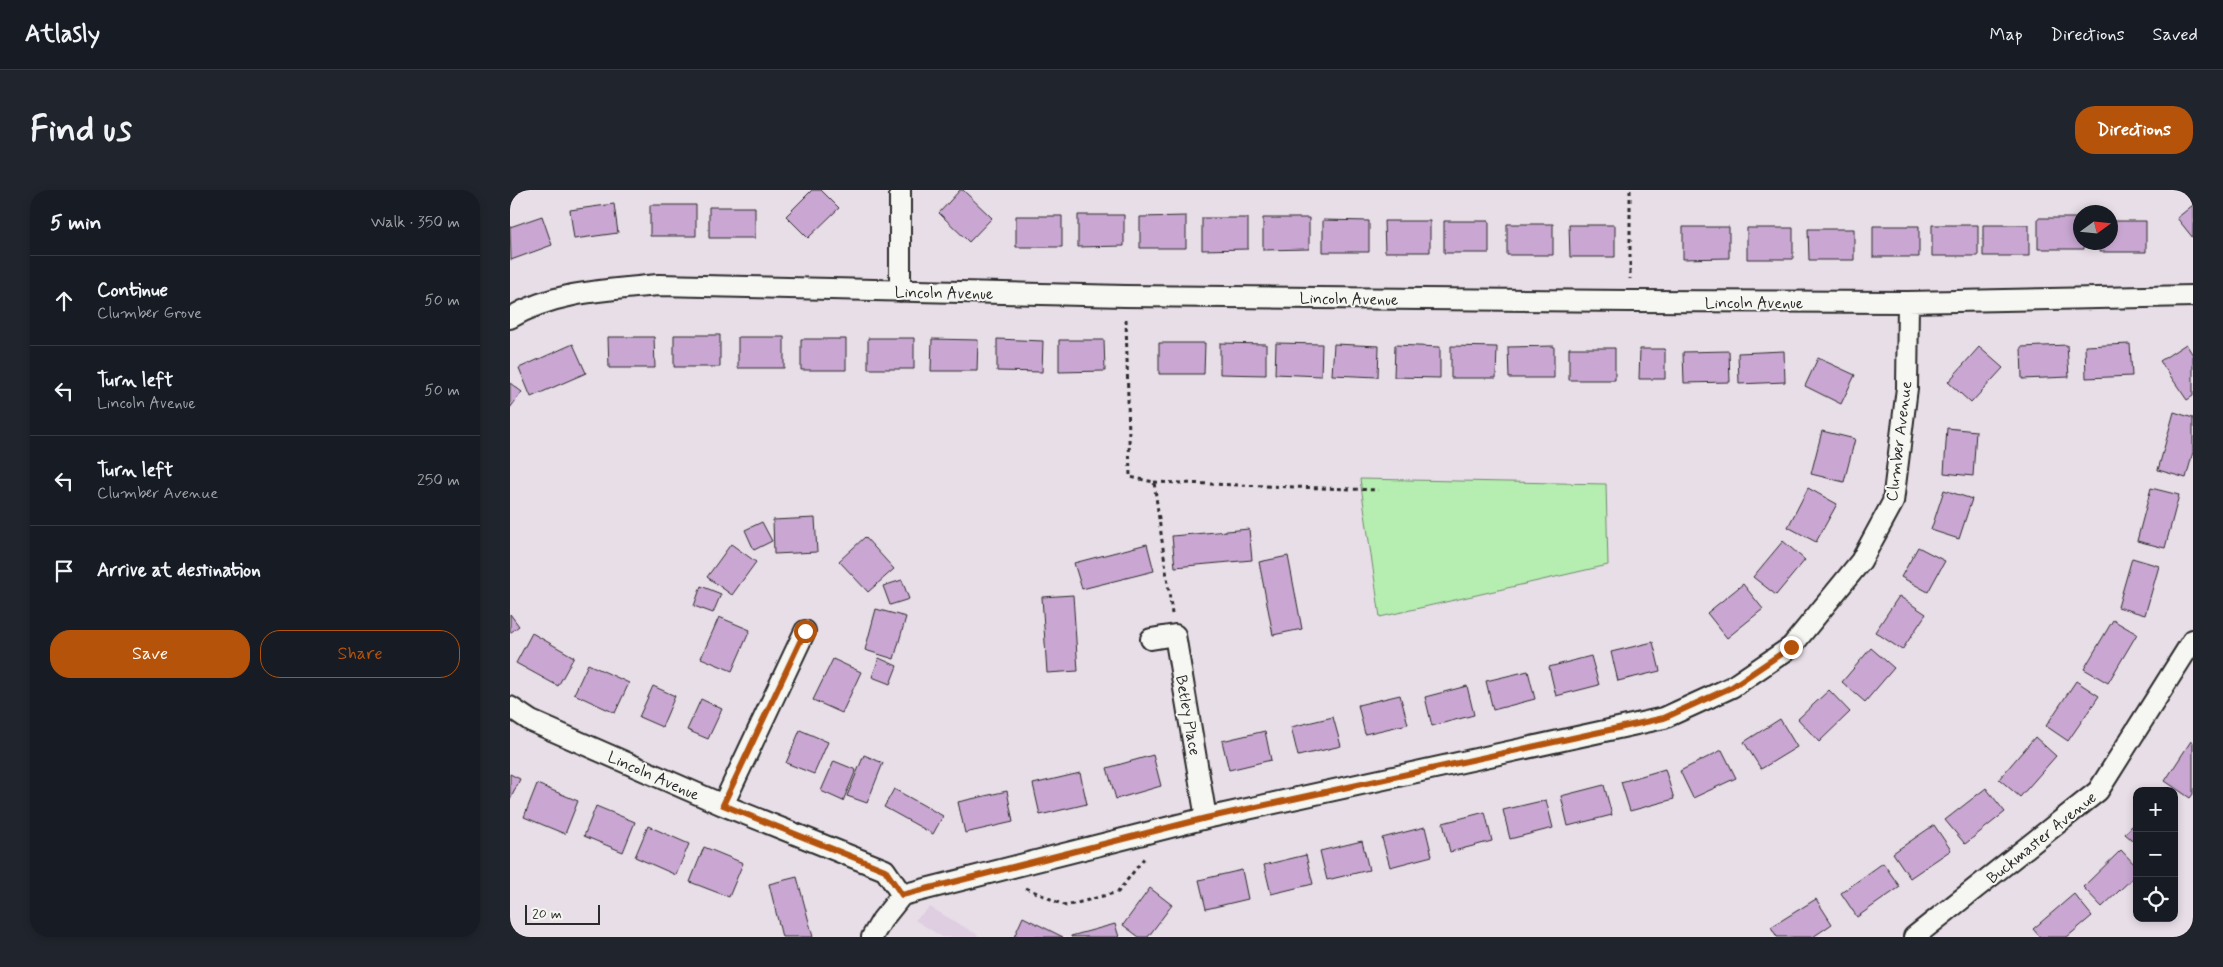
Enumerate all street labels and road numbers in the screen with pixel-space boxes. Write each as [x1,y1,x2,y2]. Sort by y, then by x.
street label: Lincoln Avenue [894,282,994,305]
street label: Lincoln Avenue [1299,288,1399,311]
street label: Lincoln Avenue [1705,293,1804,314]
street label: Clumber Avenue [1882,380,1917,503]
street label: Betley Place [1170,673,1205,757]
street label: Lincoln Avenue [604,747,703,806]
street label: Buckmaster Avenue [1983,787,2101,889]

